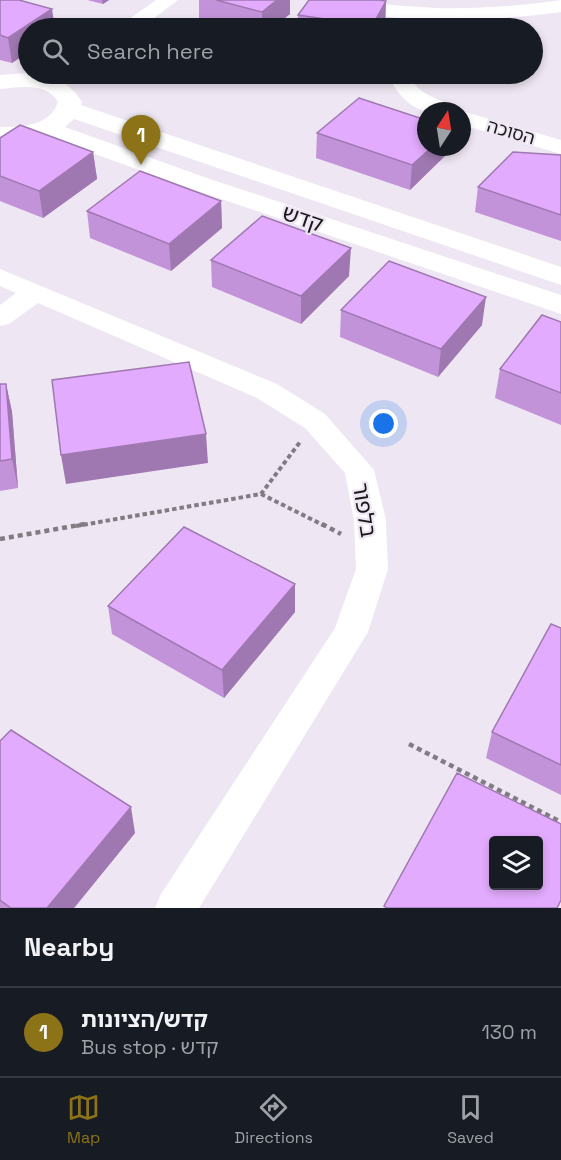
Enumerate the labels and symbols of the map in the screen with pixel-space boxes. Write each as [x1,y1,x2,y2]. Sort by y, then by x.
north arrow [417,102,471,156]
street label: הסוכה [484,114,538,149]
pin: 1 [122,116,160,165]
street label: קדש [279,198,328,238]
your location [369,409,398,438]
street label: בלפור [347,481,383,539]

